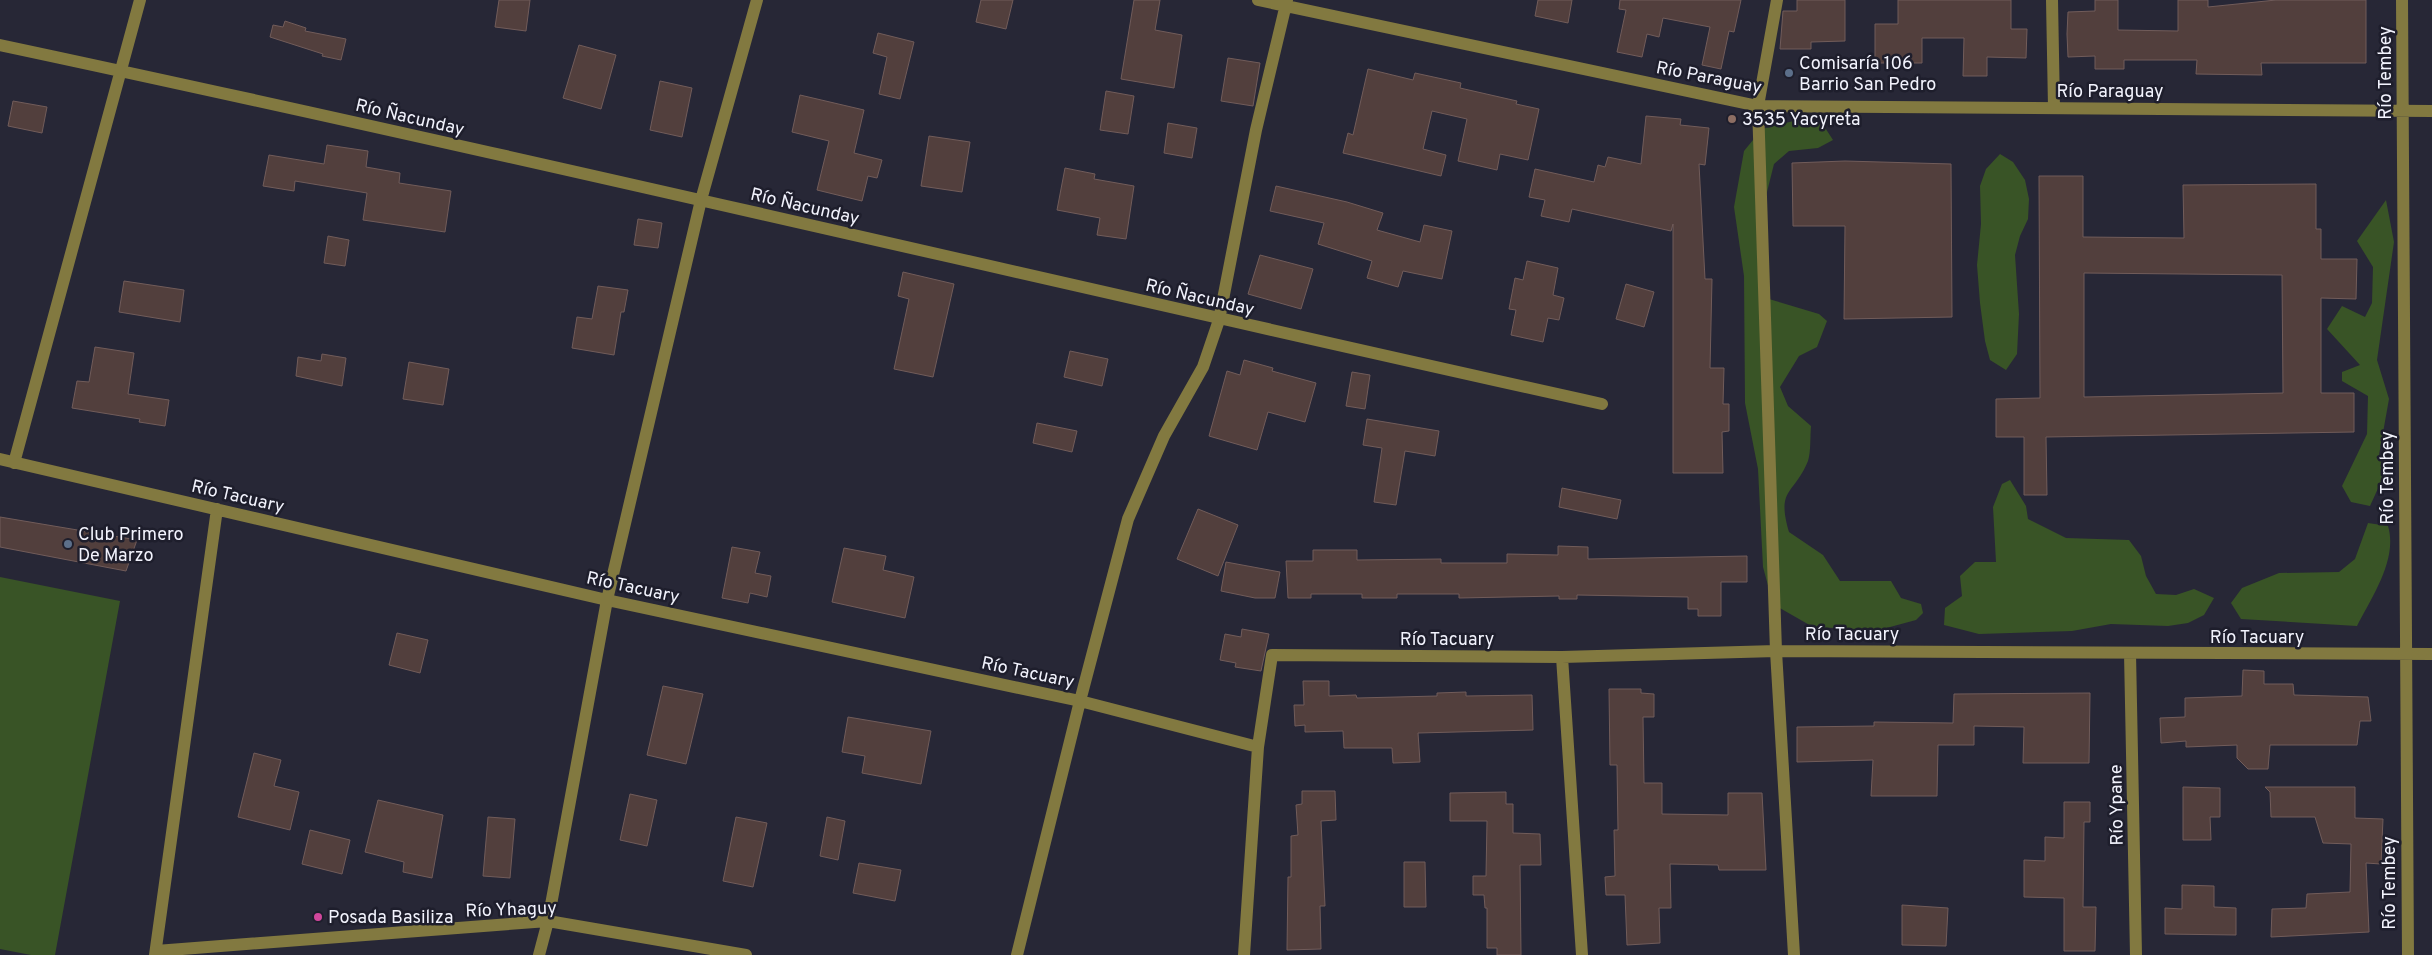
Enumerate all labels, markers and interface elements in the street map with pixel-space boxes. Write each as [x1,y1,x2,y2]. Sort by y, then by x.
street label: Río Tembey [2375,26,2398,120]
place label: Comisaría 106 Barrio San Pedro [1799,53,1936,97]
street label: Río Paraguay [1654,57,1764,100]
marker: Comisaría 106 Barrio San Pedro [1783,67,1795,79]
street label: Río Paraguay [2056,81,2164,104]
street label: Río Ñacunday [353,93,467,142]
place label: 3535 Yacyreta [1742,109,1861,132]
marker: 3535 Yacyreta [1726,113,1738,125]
street label: Río Ñacunday [748,182,862,231]
street label: Río Ñacunday [1143,273,1257,322]
street label: Río Tembey [2377,431,2400,525]
street label: Río Tacuary [189,476,286,519]
place label: Club Primero De Marzo [78,524,184,568]
marker: Club Primero De Marzo [62,538,74,550]
street label: Río Tacuary [584,567,681,610]
street label: Río Tacuary [1805,624,1899,647]
street label: Río Tacuary [2210,627,2304,650]
street label: Río Tacuary [1400,629,1494,652]
street label: Río Tacuary [979,652,1076,695]
street label: Río Ypane [2105,764,2130,846]
street label: Río Tembey [2379,836,2402,930]
street label: Río Yhaguy [465,897,557,924]
place label: Posada Basiliza [328,907,453,930]
marker: Posada Basiliza [312,911,324,923]

